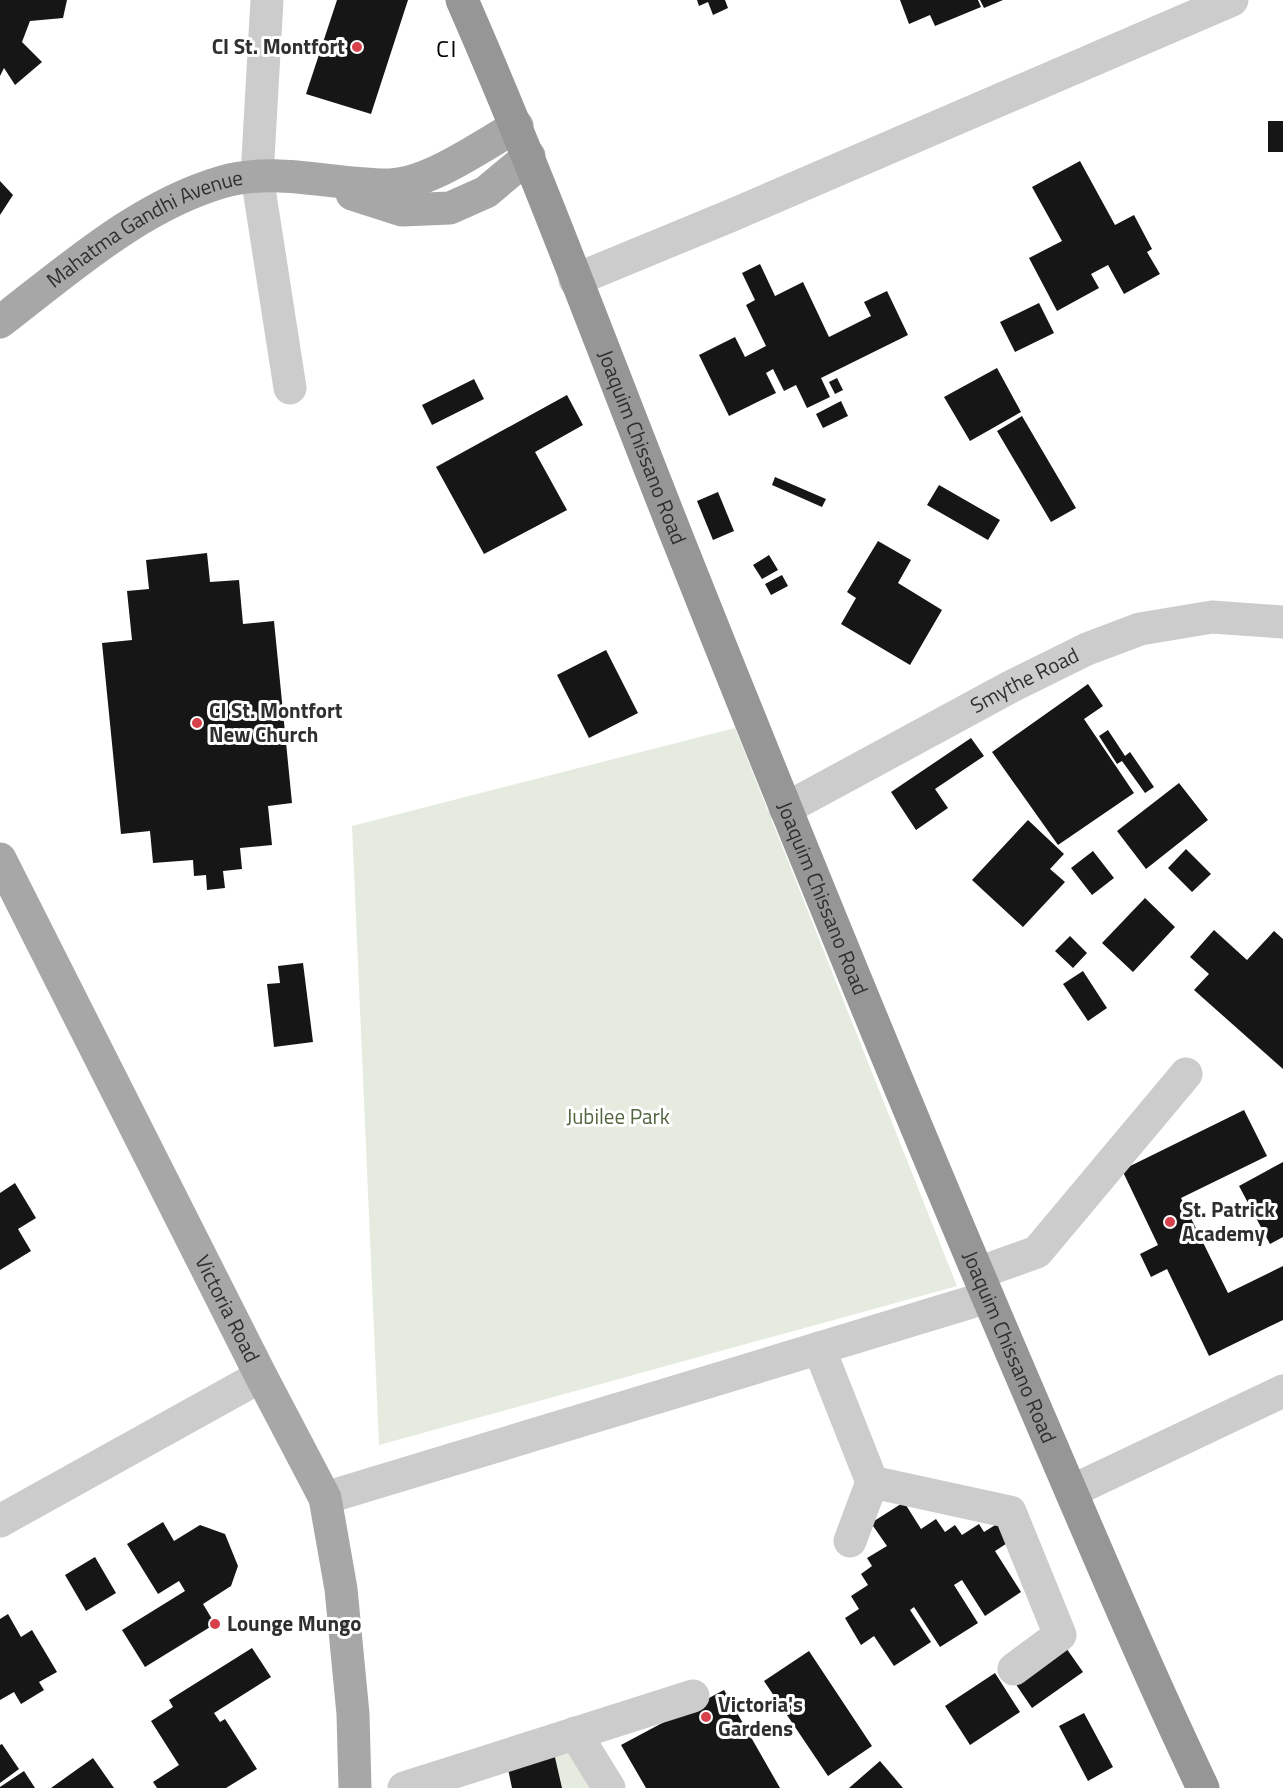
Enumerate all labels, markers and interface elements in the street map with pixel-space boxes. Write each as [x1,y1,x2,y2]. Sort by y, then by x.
place label: CI St. Montfort [212,30,345,62]
district label: CI [436,30,458,66]
marker: CI St. Montfort [350,40,364,54]
street label: Mahatma Gandhi Avenue [39,161,245,295]
street label: Joaquim Chissano Road [590,345,695,549]
street label: Smythe Road [964,638,1084,721]
place label: CI St. Montfort New Church [209,694,343,750]
marker: CI St. Montfort New Church [190,716,204,730]
street label: Joaquim Chissano Road [770,796,877,1000]
park label: Jubilee Park [566,1100,670,1132]
place label: St. Patrick Academy [1182,1193,1275,1249]
marker: St. Patrick Academy [1163,1215,1177,1229]
street label: Joaquim Chissano Road [955,1245,1065,1448]
street label: Victoria Road [187,1249,269,1368]
place label: Lounge Mungo [227,1607,361,1639]
marker: Lounge Mungo [208,1617,222,1631]
place label: Victoria's Gardens [718,1688,803,1744]
marker: Victoria's Gardens [699,1710,713,1724]

